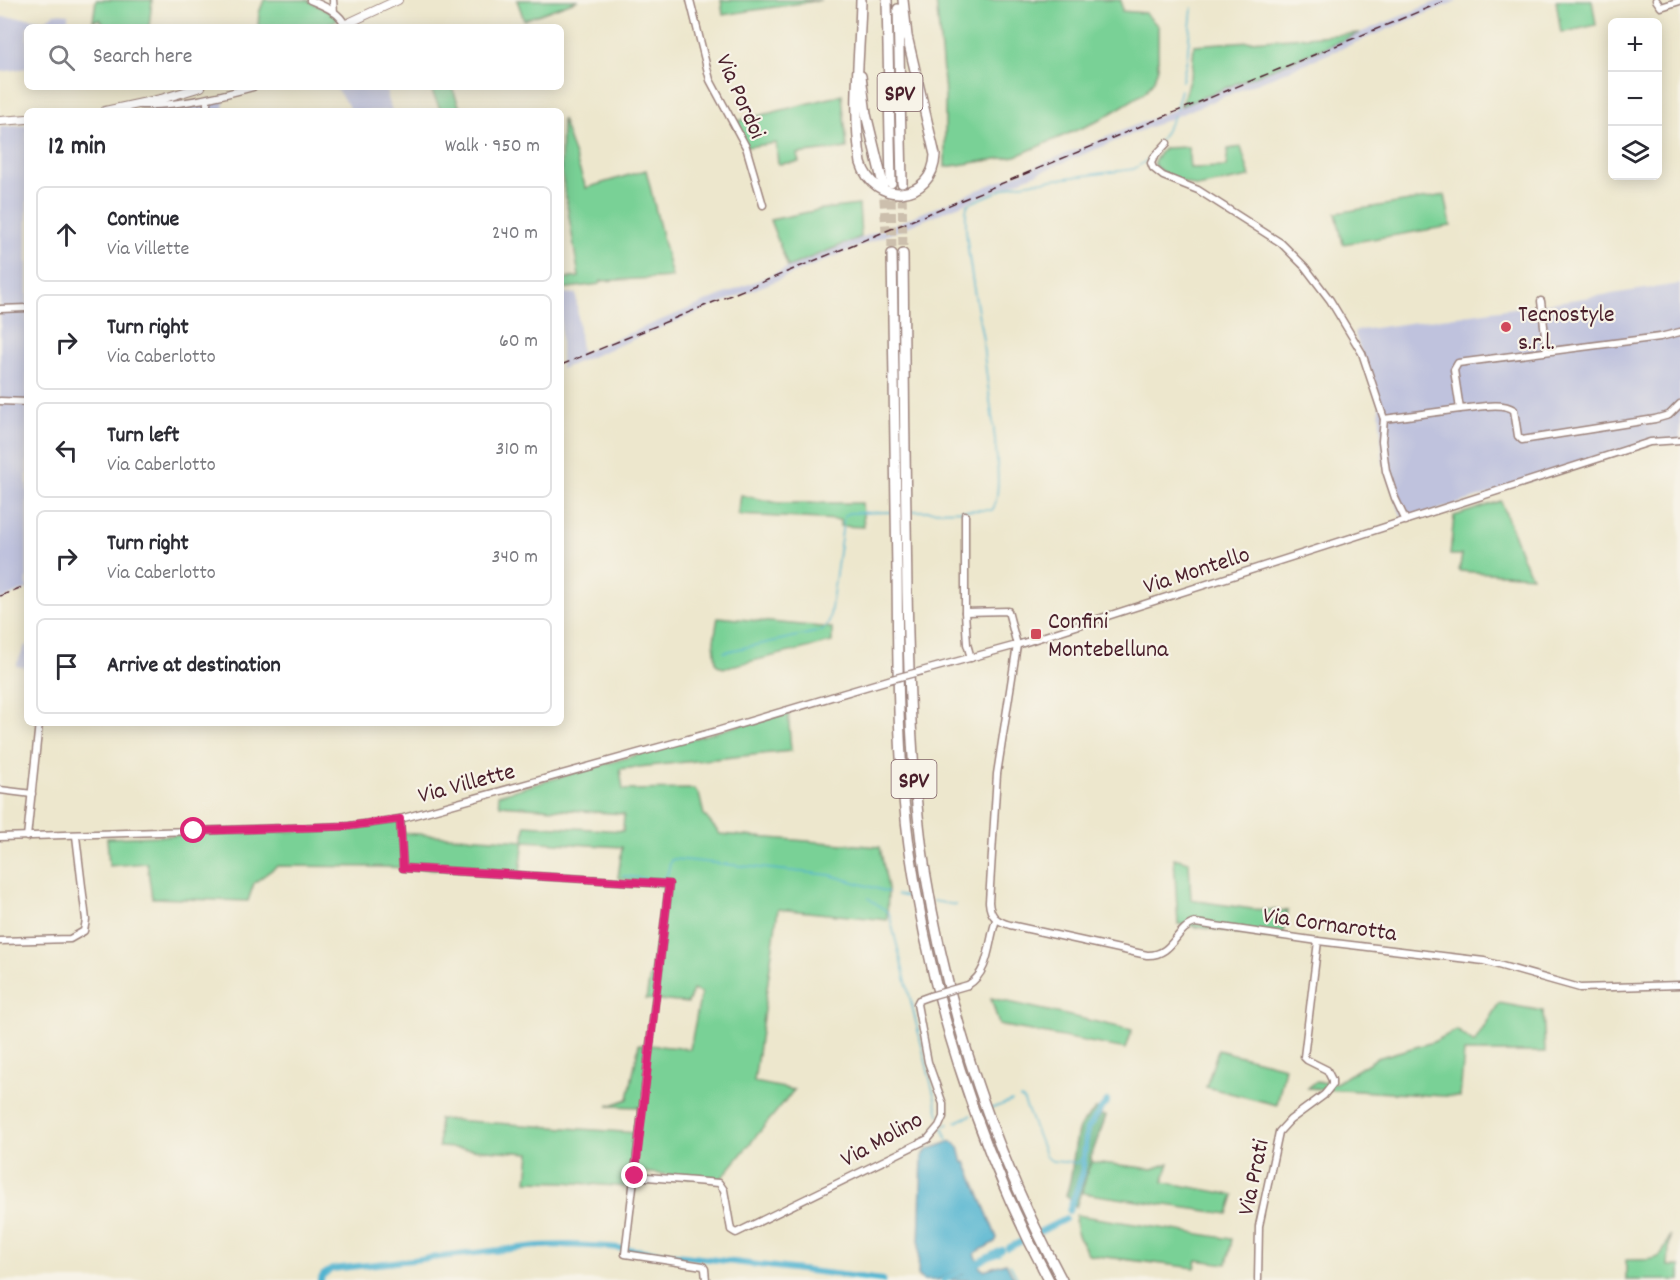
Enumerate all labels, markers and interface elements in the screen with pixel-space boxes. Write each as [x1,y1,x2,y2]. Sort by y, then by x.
map controls [1608,18,1662,180]
button: + [1608,18,1662,72]
search box [24,24,564,90]
icon: search [45,41,78,74]
text: Search here [93,42,192,73]
street label: Via Pordoi [706,49,773,145]
button: − [1608,72,1662,126]
road number: SPV [878,73,922,111]
button: layers [1608,126,1662,180]
text: 12 min [48,129,106,166]
text: Walk · 950 m [445,133,540,161]
text: Continue [107,205,179,236]
icon: ahead [50,218,83,251]
text: 240 m [492,220,538,248]
text: Via Villette [107,236,189,264]
place label: Tecnostyle s.r.l. [1518,299,1615,361]
text: Turn right [107,313,189,344]
marker: Tecnostyle s.r.l. [1499,320,1513,334]
icon: right [50,326,83,359]
text: 60 m [499,328,538,356]
text: Via Caberlotto [107,344,216,372]
text: Turn left [107,421,179,452]
icon: left [50,434,83,467]
text: 310 m [496,436,538,464]
text: Via Caberlotto [107,452,216,480]
text: Turn right [107,529,189,560]
street label: Via Montello [1139,539,1255,605]
icon: right [50,542,83,575]
text: 340 m [492,544,538,572]
text: Via Caberlotto [107,560,216,588]
place label: Confini Montebelluna [1048,606,1169,668]
marker: Confini Montebelluna [1029,627,1043,641]
icon: arrive [50,650,83,683]
text: Arrive at destination [107,651,281,682]
street label: Via Villette [415,756,519,814]
road number: SPV [892,760,936,798]
route start [180,817,206,843]
street label: Via Cornarotta [1260,900,1400,952]
street label: Via Molino [835,1104,930,1177]
street label: Via Prati [1230,1136,1280,1219]
route end [621,1162,647,1188]

